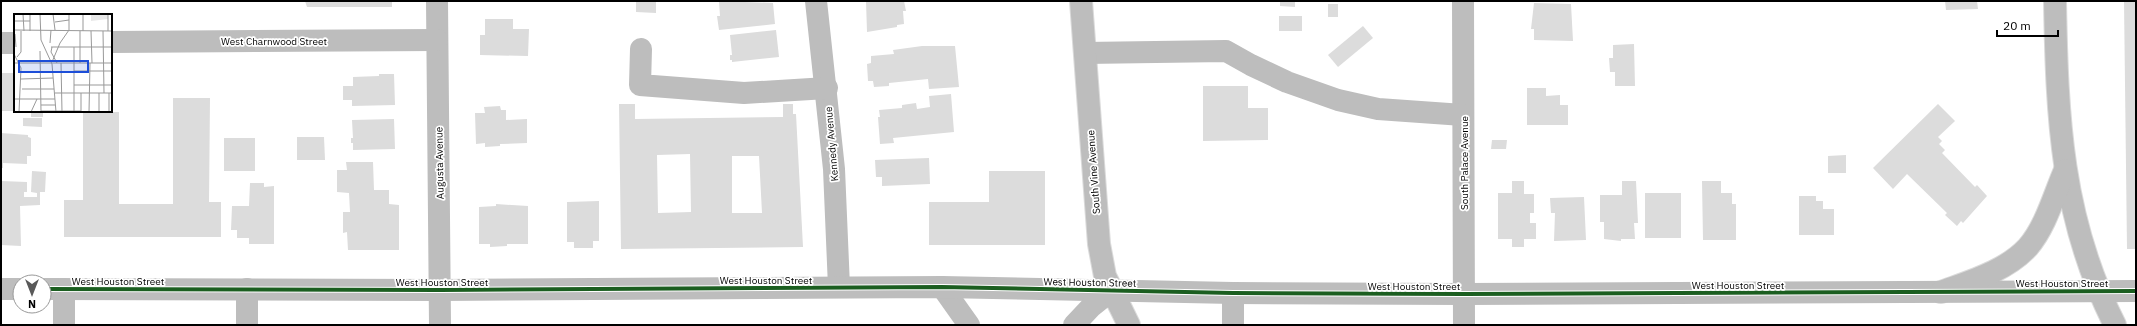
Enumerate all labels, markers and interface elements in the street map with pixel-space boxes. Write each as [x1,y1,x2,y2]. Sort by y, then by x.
scale bar [1997,12,2058,38]
inset map [14,14,112,112]
text: 20 m [2003,18,2031,33]
street label: West Charnwood Street [221,35,327,48]
street label: Kennedy Avenue [822,106,841,182]
street label: South Palace Avenue [1458,115,1471,210]
street label: Augusta Avenue [432,126,447,199]
street label: South Vine Avenue [1084,129,1103,214]
north arrow [12,274,52,314]
street label: West Houston Street [720,274,813,287]
street label: West Houston Street [72,275,165,288]
street label: West Houston Street [1044,275,1137,290]
street label: West Houston Street [396,276,489,289]
street label: West Houston Street [2016,277,2109,290]
street label: West Houston Street [1692,279,1785,292]
street label: West Houston Street [1368,280,1461,293]
text: N [28,297,36,311]

